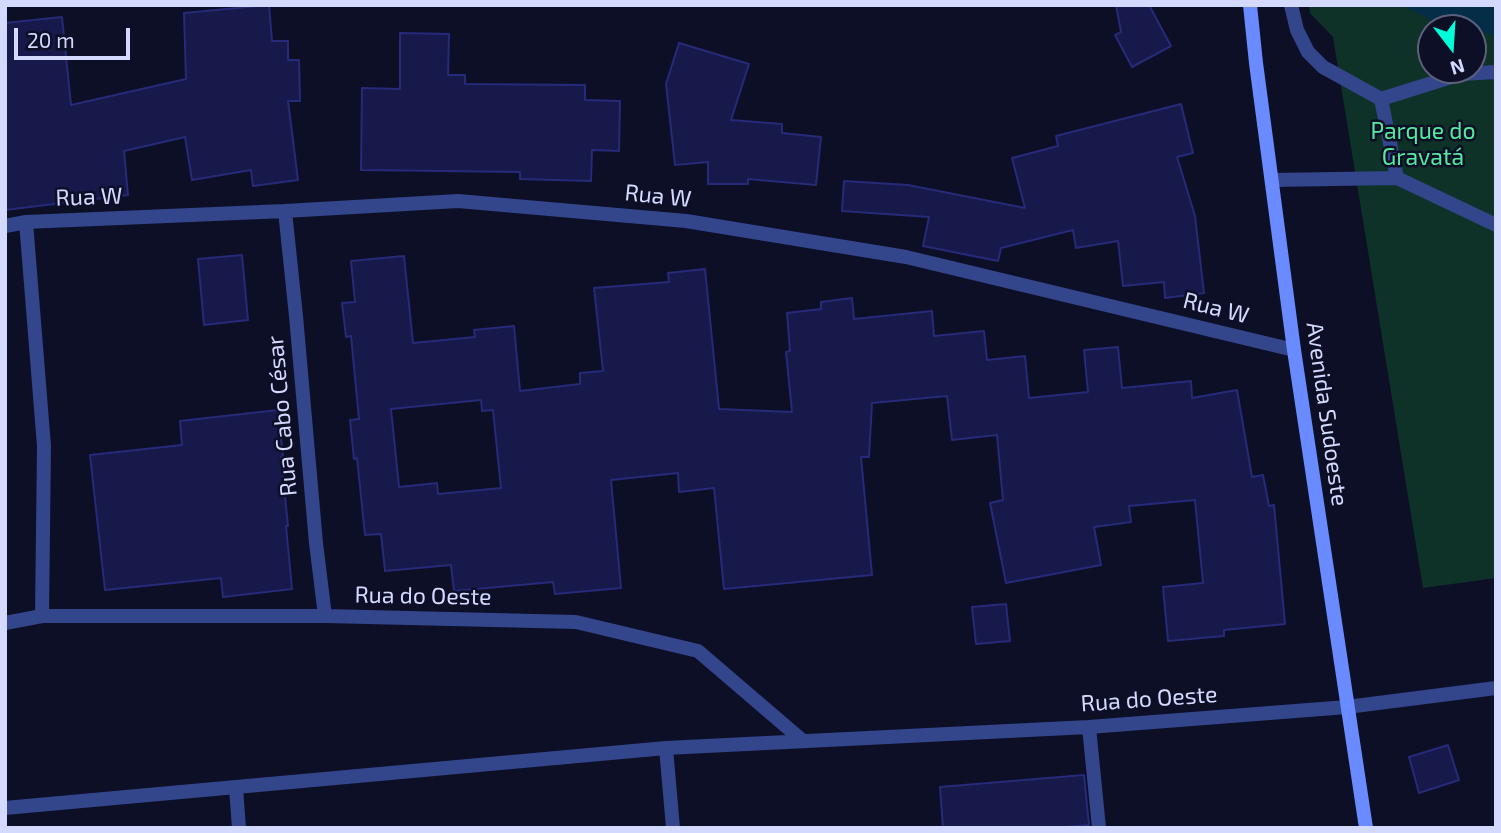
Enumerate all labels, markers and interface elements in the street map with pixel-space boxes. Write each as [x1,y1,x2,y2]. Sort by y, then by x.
scale bar [18,14,133,58]
north arrow [1417,14,1487,84]
text: 20 m [27,27,75,52]
text: N [1448,55,1468,81]
park label: Parque do Gravatá [1370,117,1476,171]
street label: Rua W [623,179,693,213]
street label: Rua W [55,182,123,212]
street label: Rua W [1180,287,1252,329]
street label: Avenida Sudoeste [1300,320,1354,508]
street label: Rua Cabo César [261,335,303,497]
street label: Rua do Oeste [354,581,492,611]
street label: Rua do Oeste [1080,680,1218,718]

